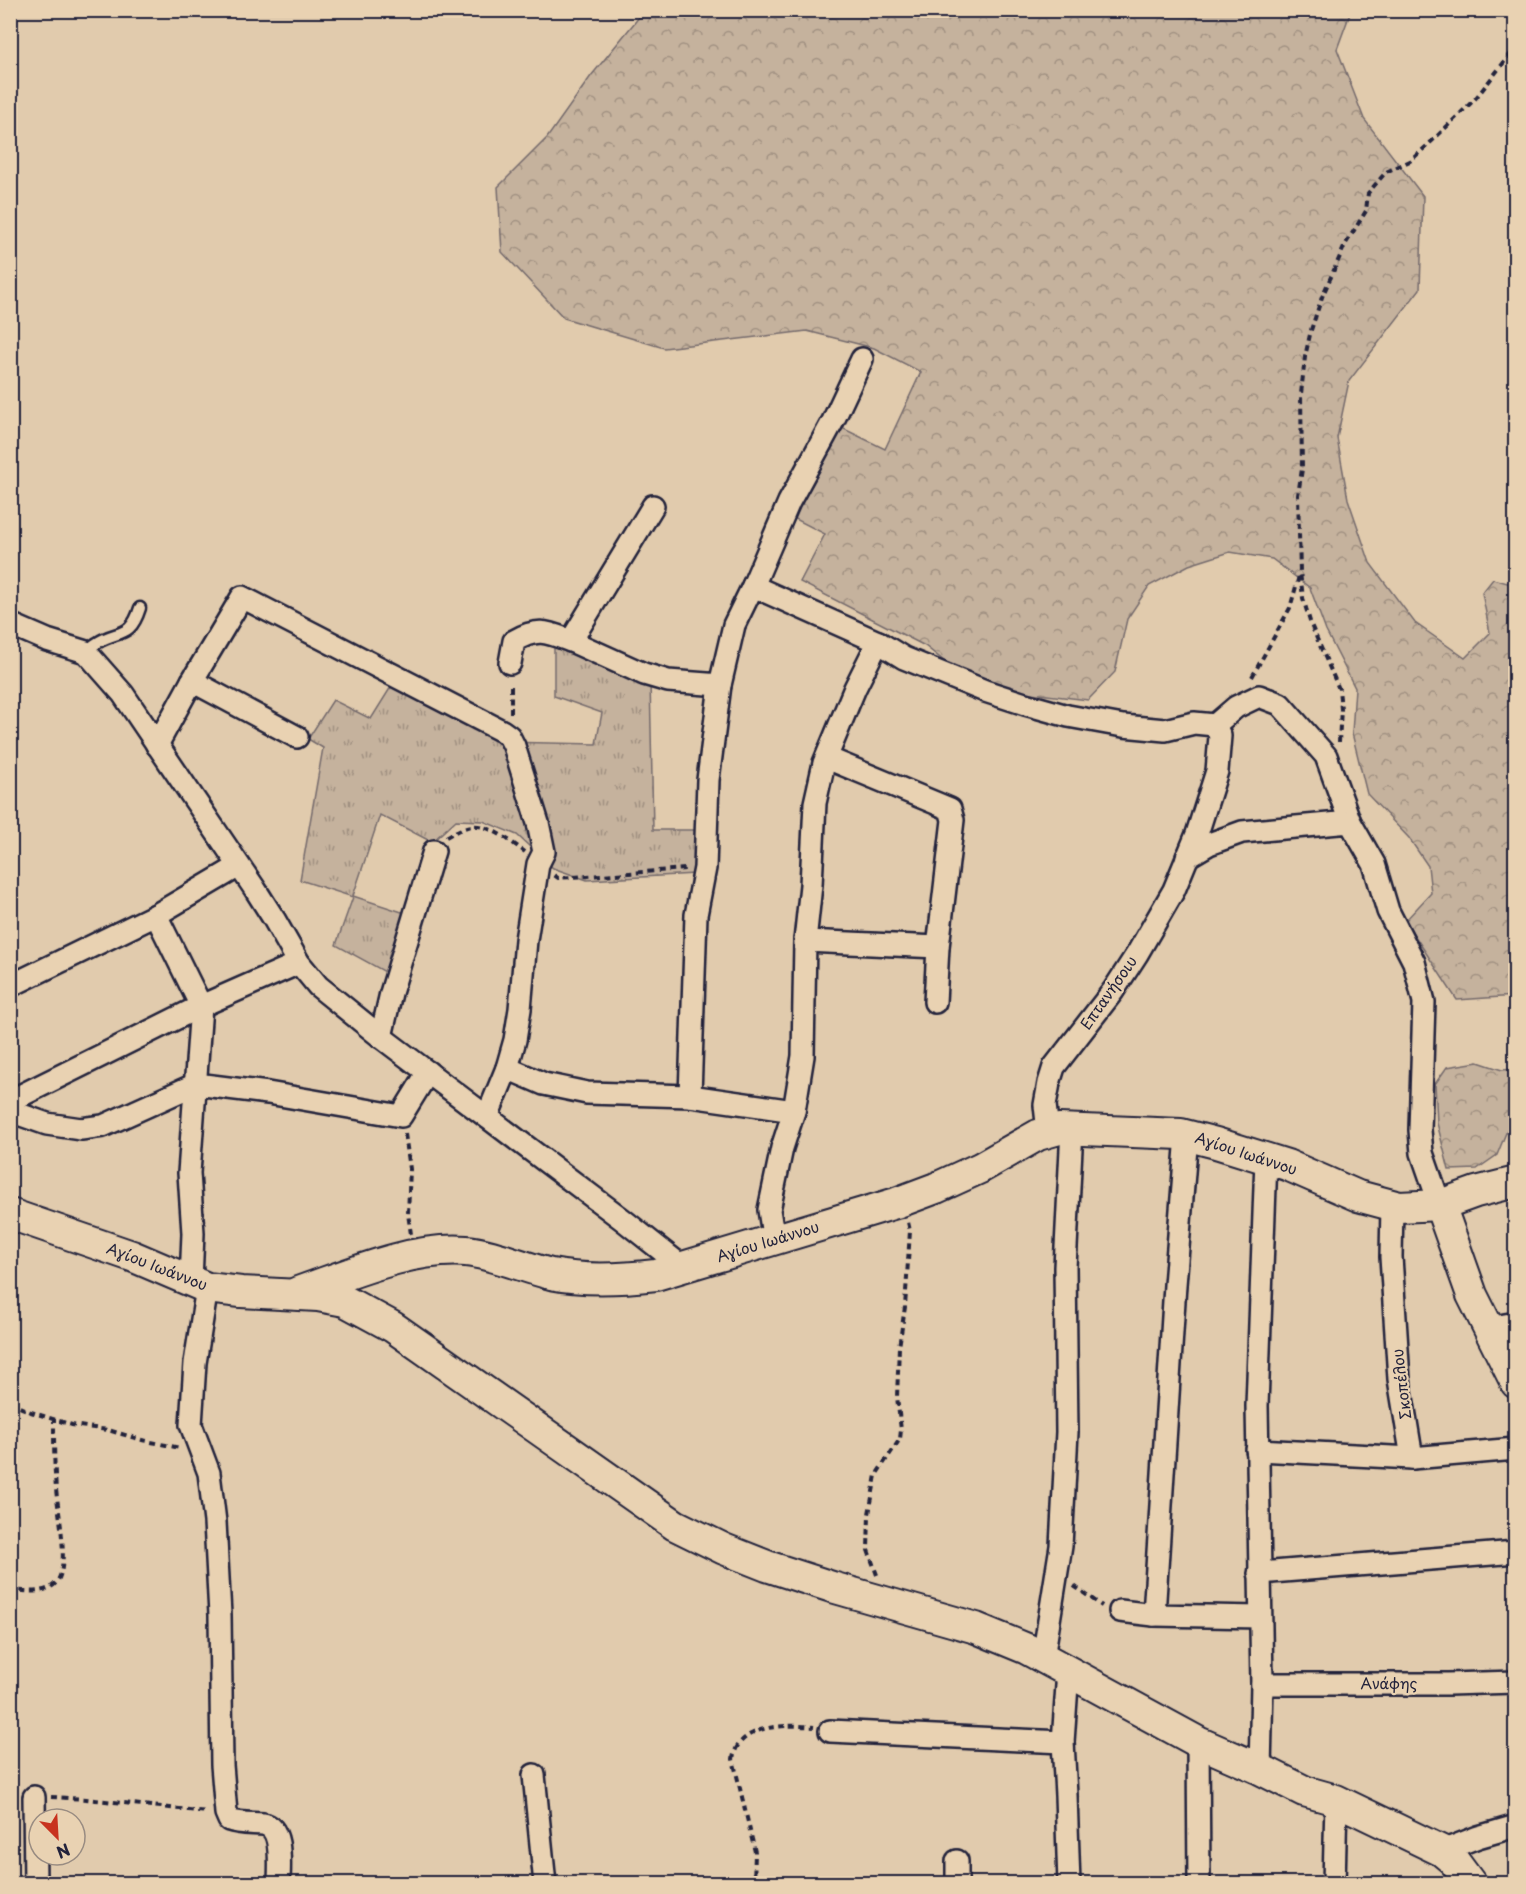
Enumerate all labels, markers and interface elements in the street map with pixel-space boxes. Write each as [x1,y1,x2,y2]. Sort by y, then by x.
street label: Επτανήσοιυ [1074,950,1142,1034]
street label: Αγίου Ιωάννου [1192,1125,1301,1180]
street label: Αγίου Ιωάννου [713,1214,822,1267]
street label: Αγίου Ιωάννου [104,1236,211,1295]
street label: Σκοπέλου [1385,1348,1416,1421]
street label: Ανάφης [1361,1671,1418,1694]
north arrow [27,1807,87,1867]
text: N [53,1838,74,1865]

